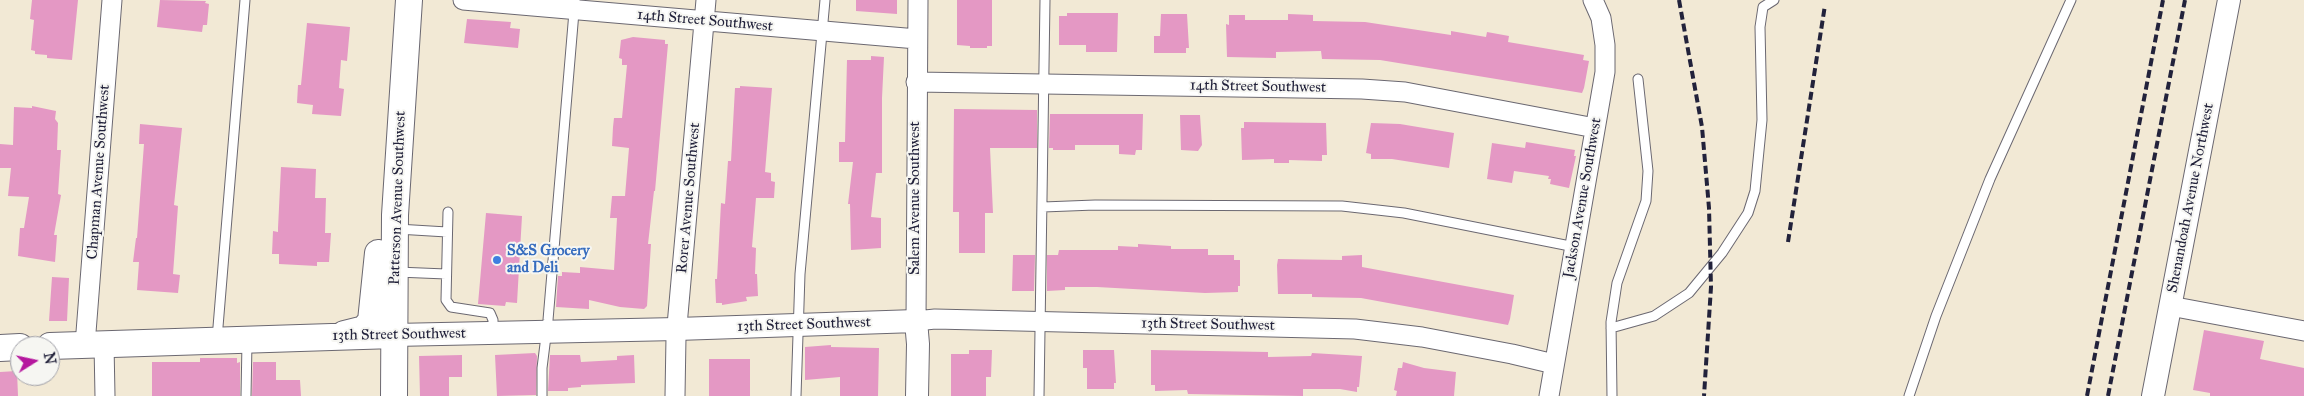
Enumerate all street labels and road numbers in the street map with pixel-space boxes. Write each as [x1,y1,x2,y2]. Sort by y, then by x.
street label: 14th Street Southwest [636,6,774,36]
street label: 14th Street Southwest [1190,77,1326,97]
street label: Chapman Avenue Southwest [84,84,114,260]
street label: Shenandoah Avenue Northwest [2164,102,2218,294]
street label: Patterson Avenue Southwest [386,111,410,285]
street label: Jackson Avenue Southwest [1560,116,1606,280]
street label: Salem Avenue Southwest [906,121,924,275]
street label: Rorer Avenue Southwest [673,122,705,274]
street label: 13th Street Southwest [737,314,871,336]
street label: 13th Street Southwest [1141,315,1275,335]
street label: 13th Street Southwest [332,325,466,345]

